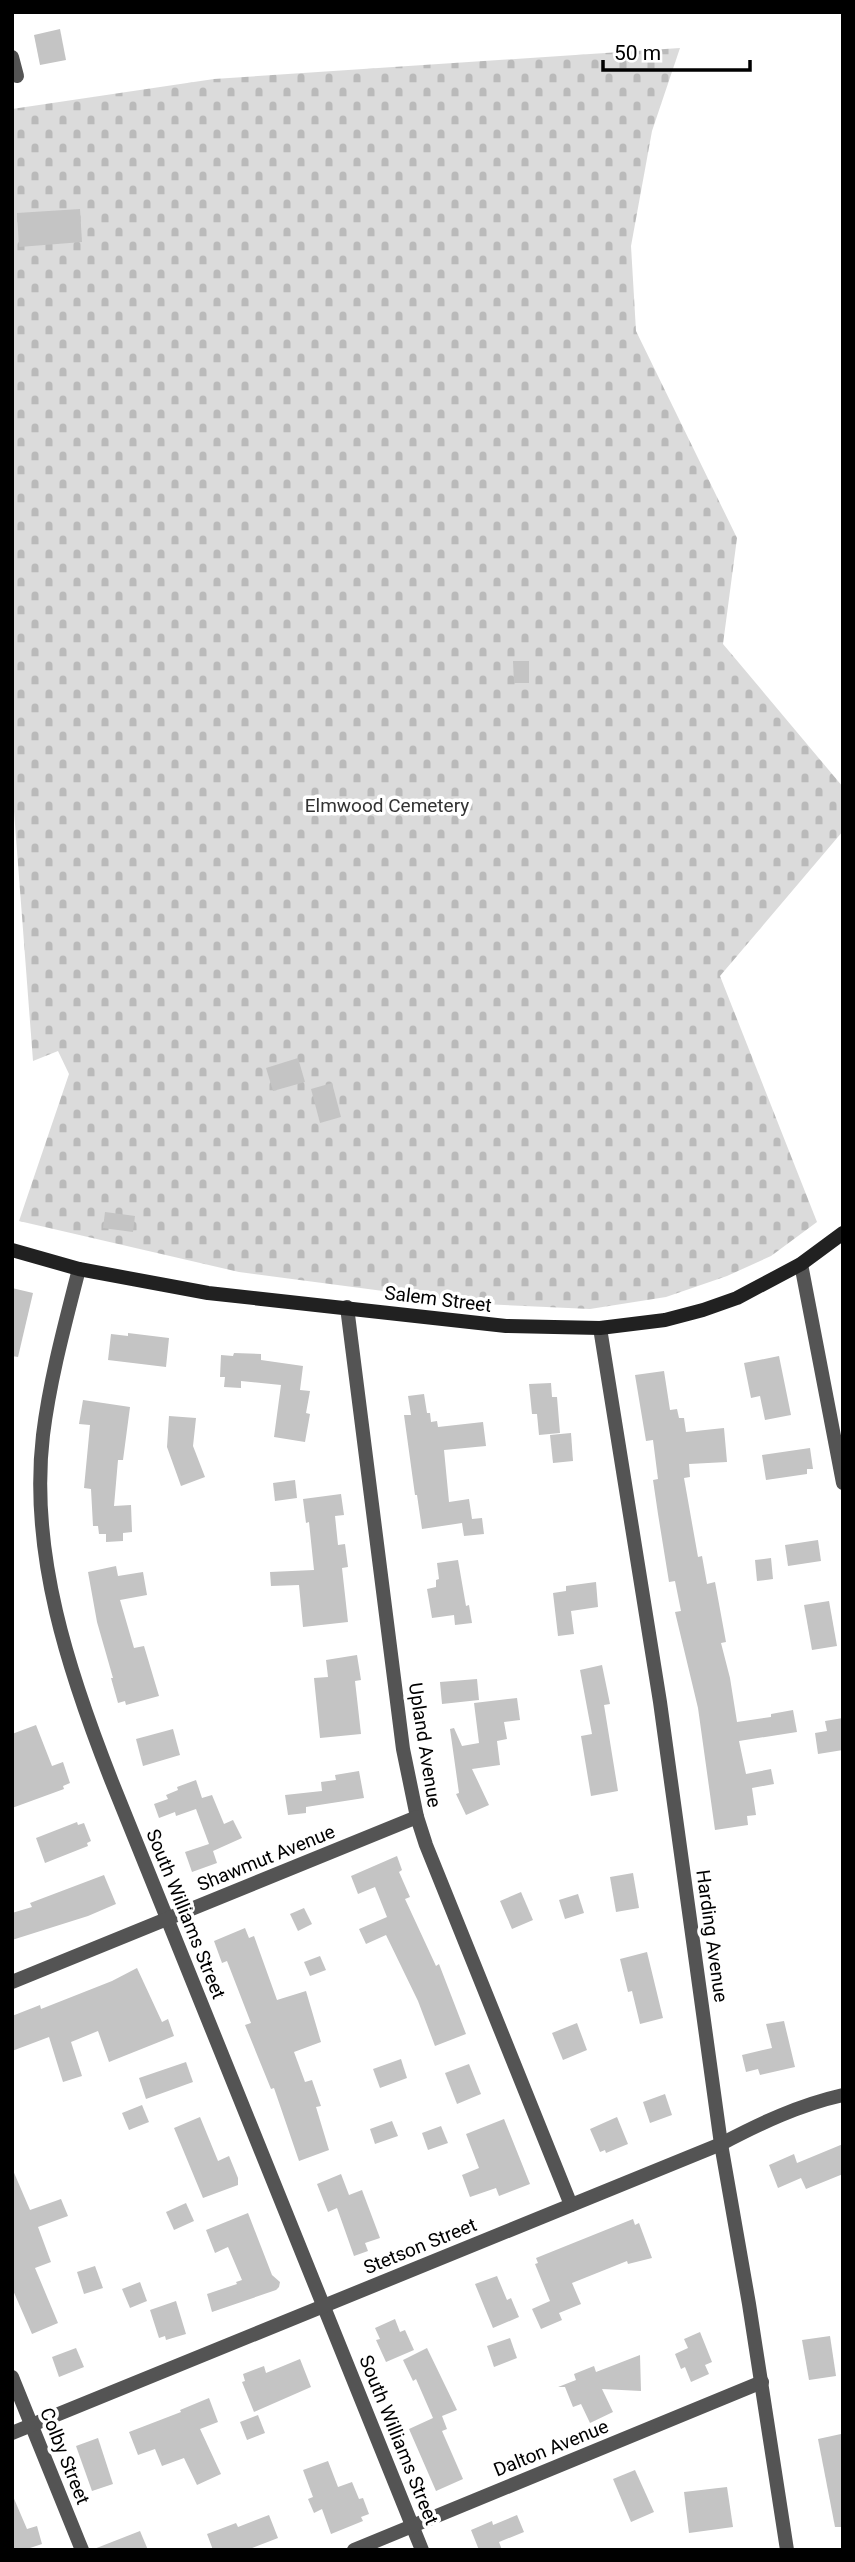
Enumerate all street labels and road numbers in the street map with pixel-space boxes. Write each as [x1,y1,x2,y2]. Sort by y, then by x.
street label: Salem Street [383,1281,493,1317]
street label: Upland Avenue [404,1681,446,1809]
street label: Shawmut Avenue [194,1820,338,1896]
street label: South Williams Street [141,1826,231,2002]
street label: Harding Avenue [691,1868,733,2004]
street label: Stetson Street [360,2213,480,2279]
street label: South Williams Street [354,2352,444,2528]
street label: Colby Street [35,2404,95,2508]
street label: Dalton Avenue [490,2415,612,2481]

